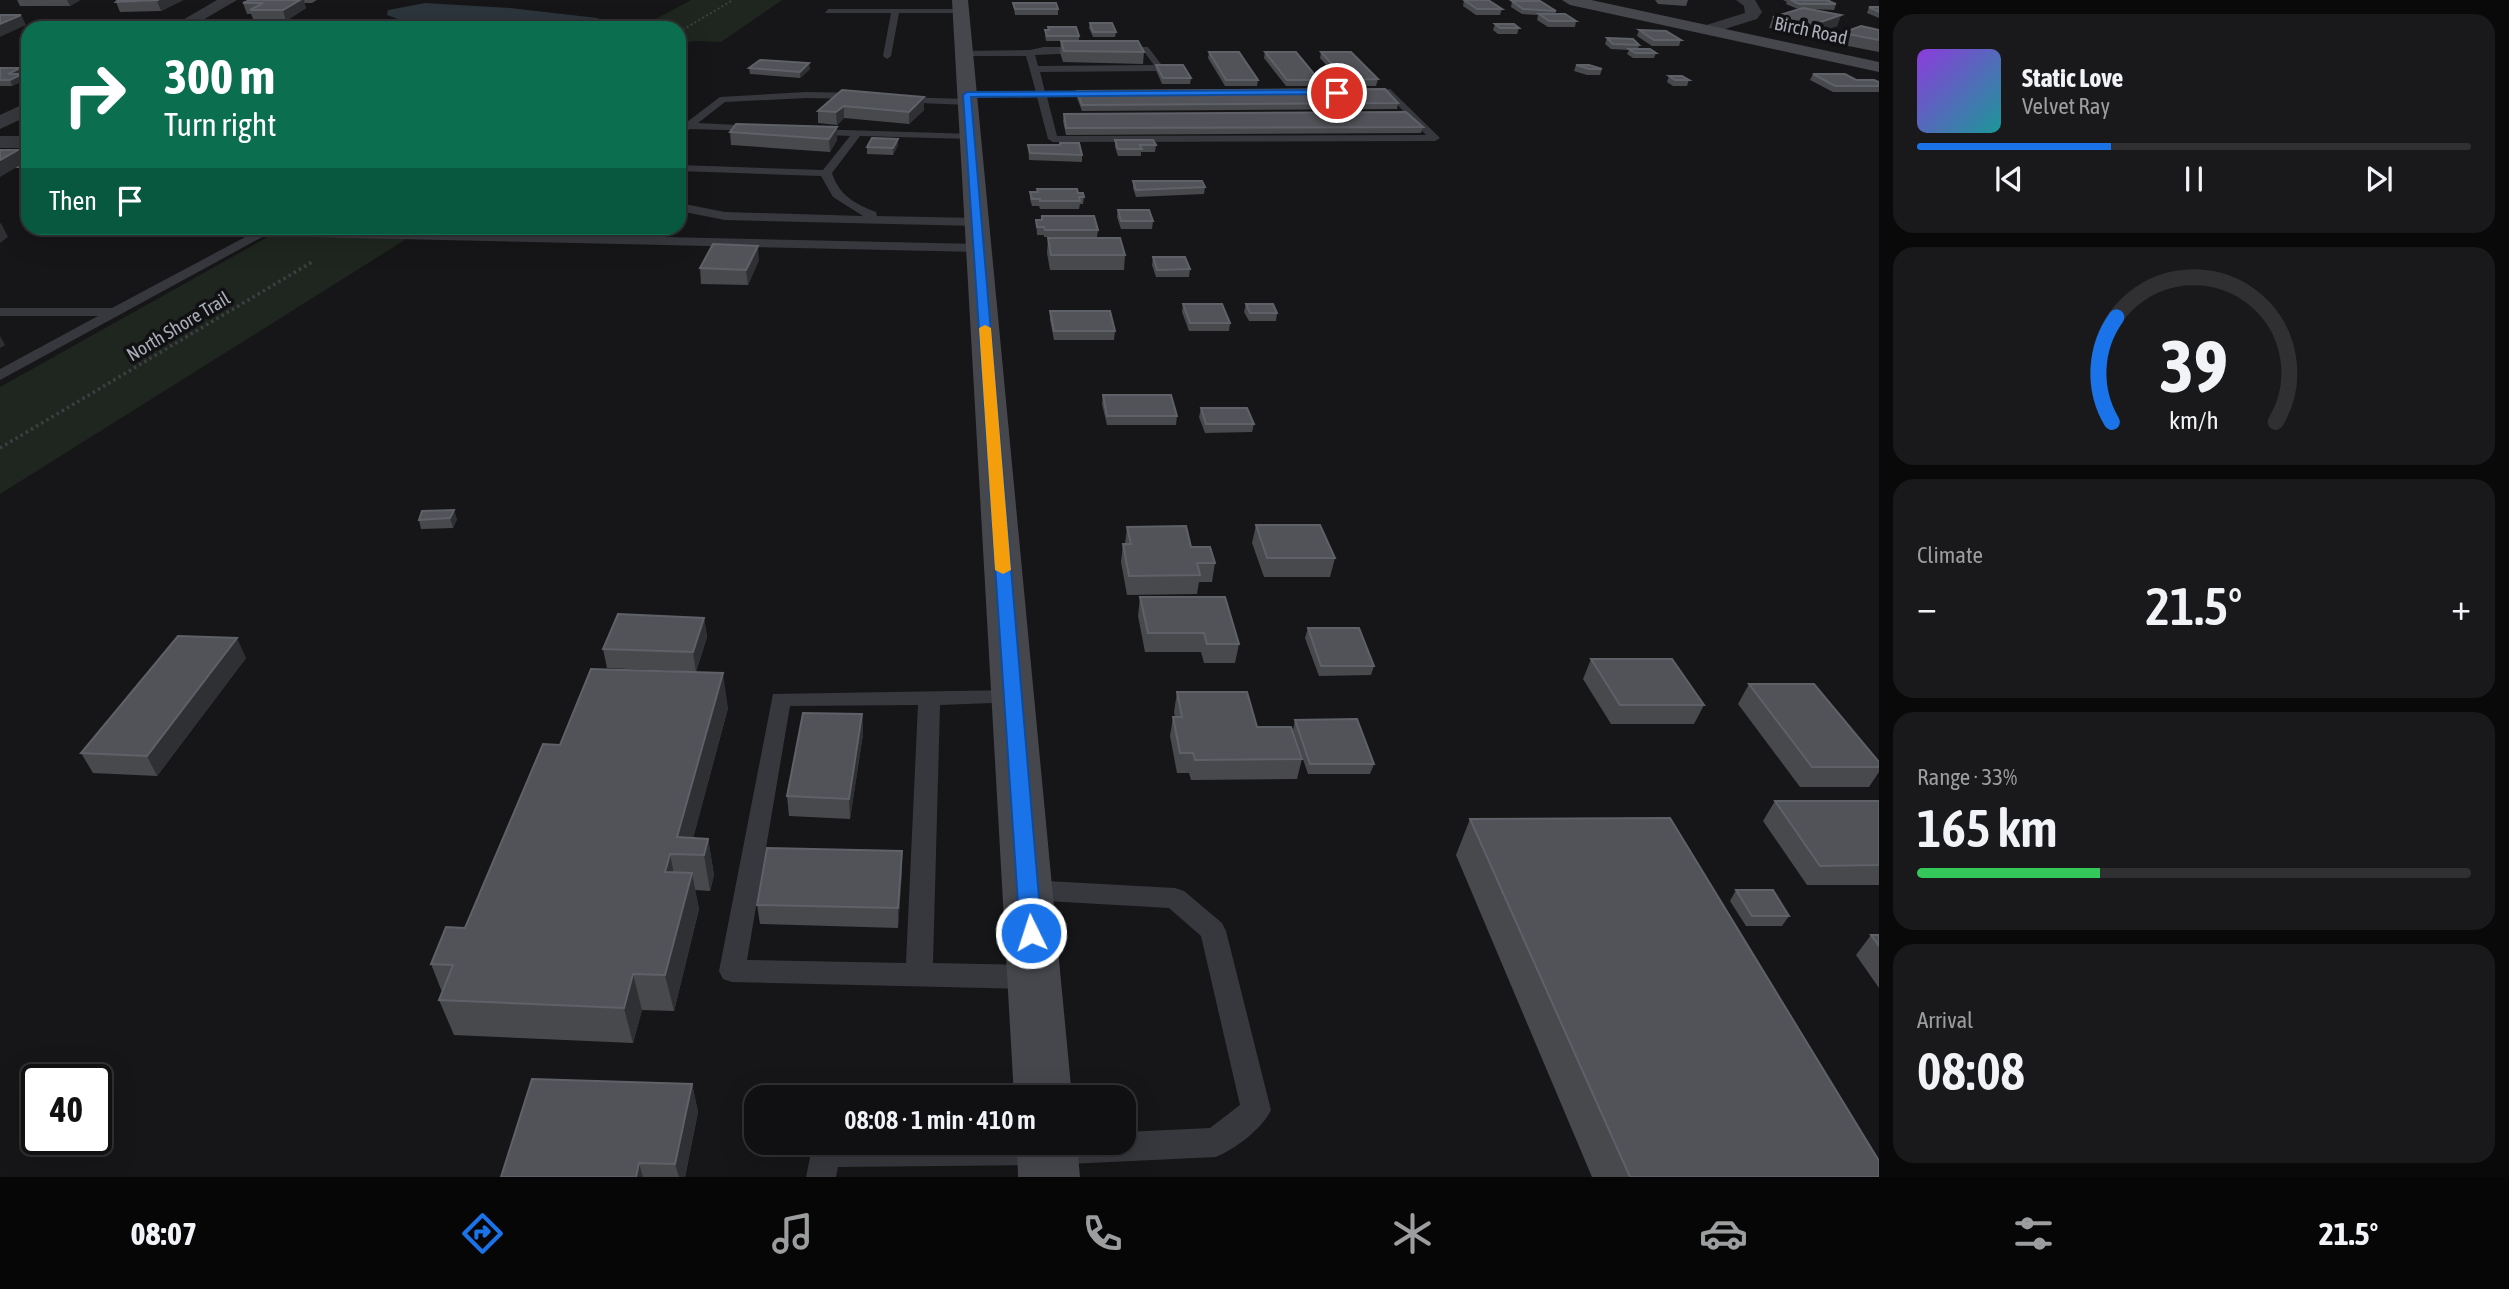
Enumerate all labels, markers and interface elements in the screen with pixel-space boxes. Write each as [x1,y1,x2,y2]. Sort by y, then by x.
street label: Birch Road [1772,12,1850,48]
text: 300 m [164,48,275,104]
icon: right [49,49,140,140]
pin [1307,63,1367,123]
text: Static Love [2022,63,2123,93]
icon: arrive [1318,74,1356,112]
text: Velvet Ray [2022,93,2110,119]
text: Turn right [164,106,277,143]
icon: previous [1990,160,2028,198]
icon: pause [2175,160,2213,198]
icon: next [2360,160,2398,198]
icon: arrive [111,182,149,220]
text: Then [49,186,97,216]
street label: North Shore Trail [122,287,234,365]
text: 39 [2160,324,2228,407]
text: km/h [2169,406,2219,434]
text: Climate [1917,542,1983,568]
text: 21.5° [2146,576,2242,636]
text: − [1917,585,1937,628]
text: + [2451,585,2471,628]
text: Range · 33% [1917,764,2017,790]
text: 165 km [1917,798,2058,858]
position arrow [994,896,1068,970]
text: Arrival [1917,1007,1973,1033]
text: 08:08 [1917,1041,2025,1101]
speed limit sign: 40 [21,1064,112,1155]
text: 08:08 · 1 min · 410 m [844,1105,1036,1135]
icon: directions [458,1209,507,1258]
icon: music [768,1209,817,1258]
icon: phone [1078,1209,1127,1258]
icon: climate [1388,1209,1437,1258]
icon: car [1699,1209,1748,1258]
icon: filters [2009,1209,2058,1258]
text: 08:07 [131,1215,197,1252]
text: 21.5° [2319,1215,2378,1252]

